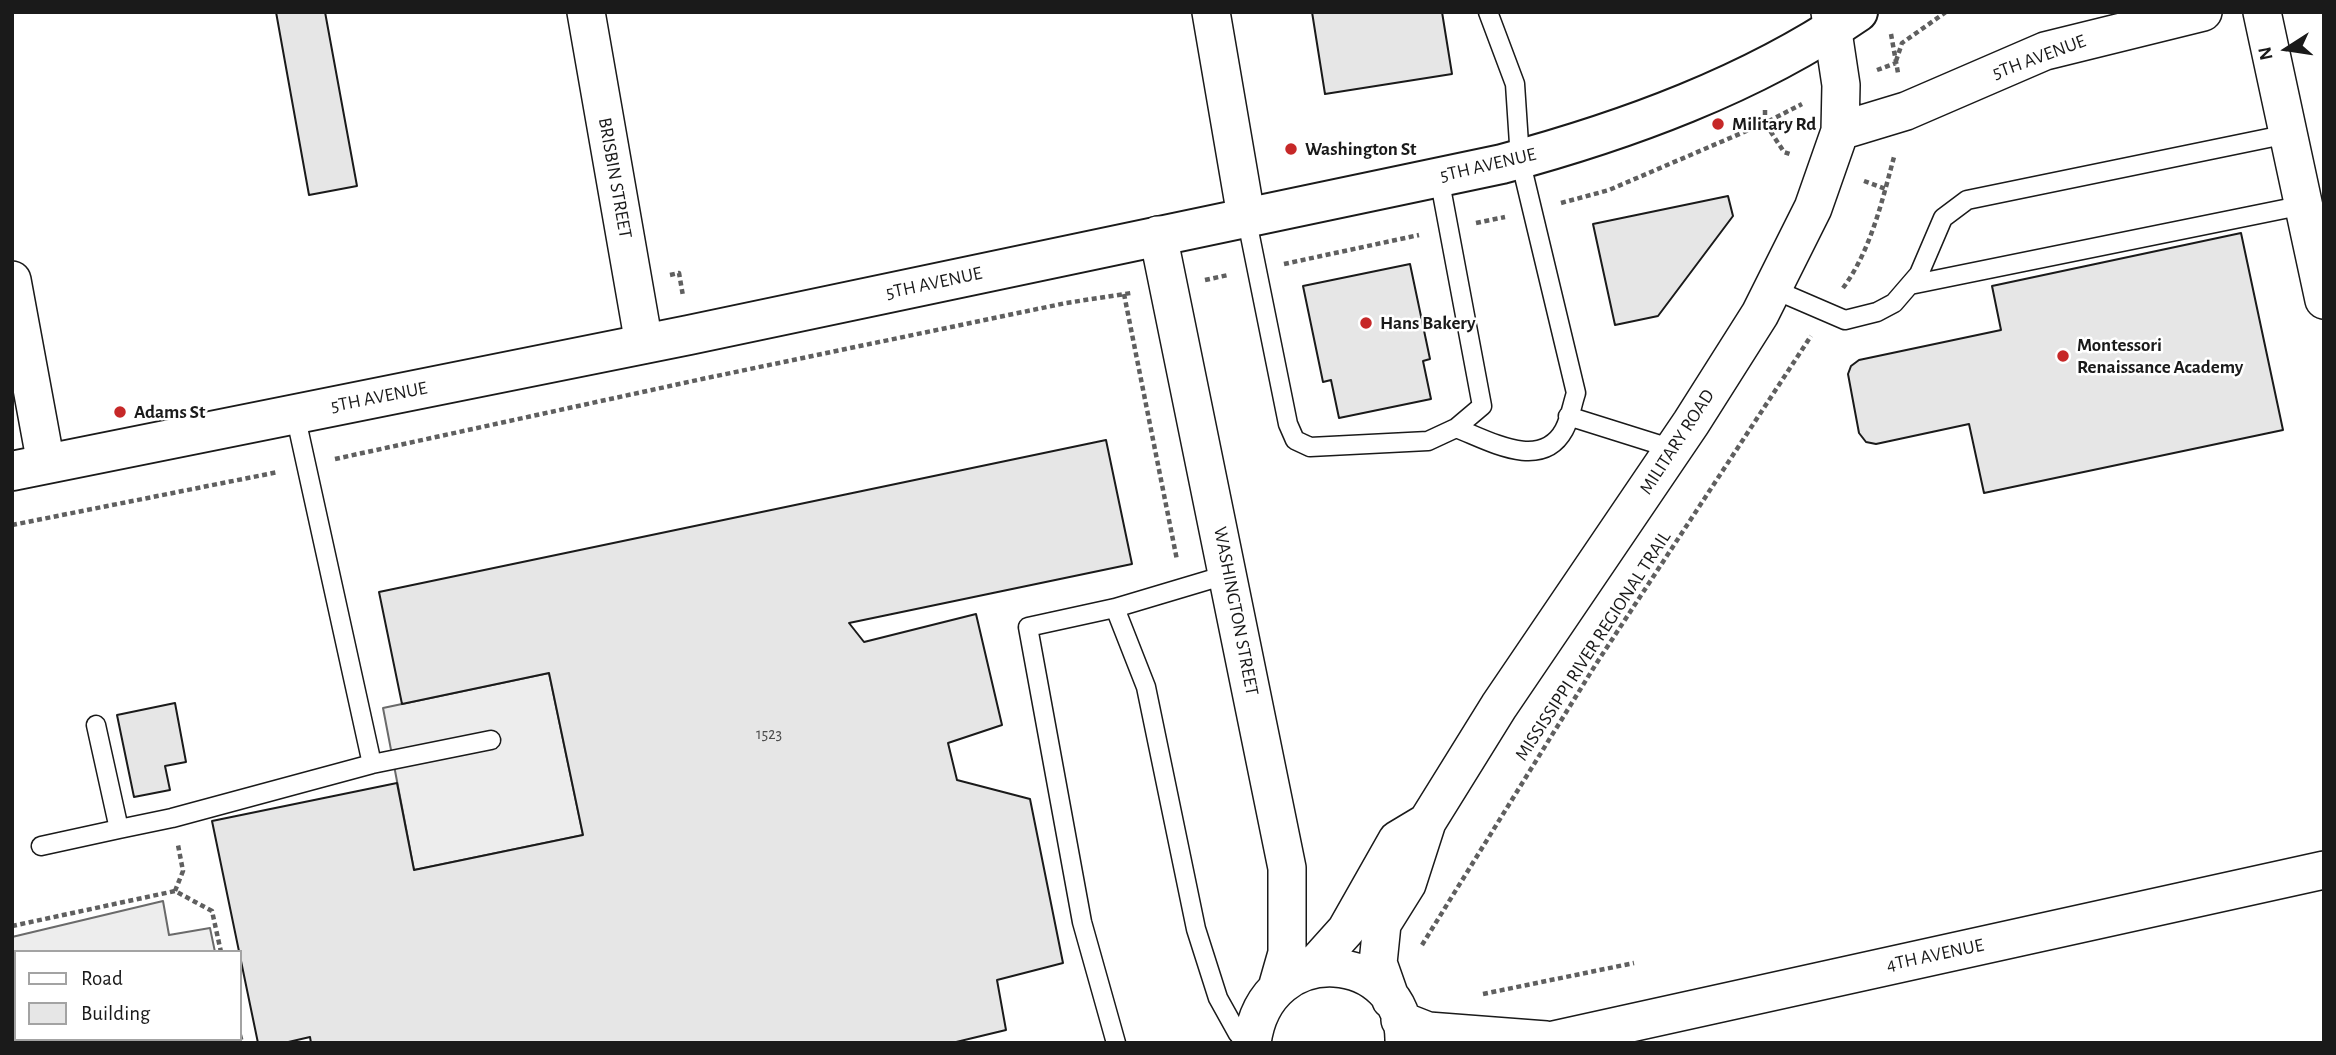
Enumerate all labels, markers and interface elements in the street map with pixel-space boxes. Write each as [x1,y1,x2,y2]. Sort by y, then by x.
north arrow [2252,14,2322,84]
street label: 5TH AVENUE [1989,30,2089,84]
text: N [2255,45,2277,62]
place label: Military Rd [1732,113,1816,135]
street label: BRISBIN STREET [593,116,637,240]
marker: Military Rd [1710,116,1726,132]
place label: Washington St [1305,138,1417,160]
marker: Washington St [1283,141,1299,157]
street label: 5TH AVENUE [1438,143,1538,187]
street label: 5TH AVENUE [884,262,984,304]
place label: Hans Bakery [1380,312,1476,334]
marker: Hans Bakery [1358,315,1374,331]
place label: Montessori Renaissance Academy [2077,334,2243,378]
marker: Montessori Renaissance Academy [2055,348,2071,364]
street label: 5TH AVENUE [329,376,429,418]
street label: MILITARY ROAD [1635,385,1719,499]
place label: Adams St [134,401,205,423]
marker: Adams St [112,404,128,420]
street label: WASHINGTON STREET [1208,525,1264,697]
street label: MISSISSIPPI RIVER REGIONAL TRAIL [1510,527,1676,765]
house number: 1523 [756,724,782,744]
street label: 4TH AVENUE [1884,934,1986,976]
legend [14,950,242,1041]
text: Road [81,968,123,989]
text: Building [81,1003,150,1024]

